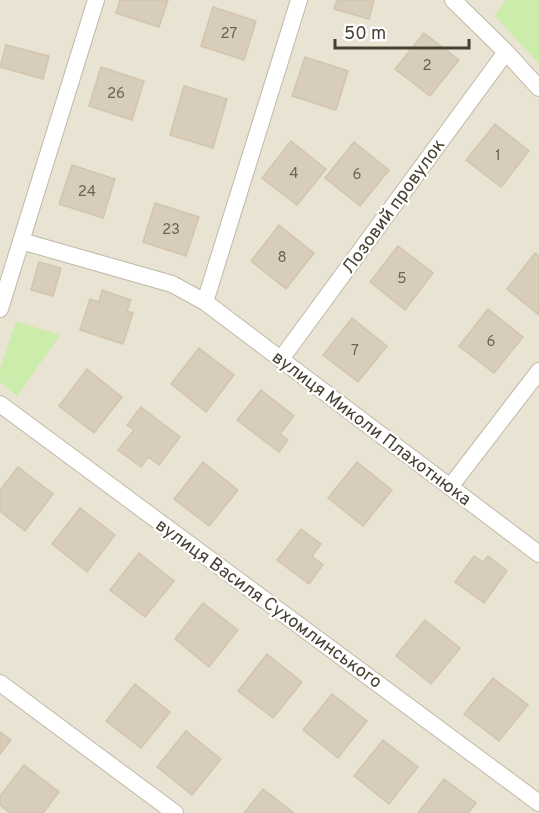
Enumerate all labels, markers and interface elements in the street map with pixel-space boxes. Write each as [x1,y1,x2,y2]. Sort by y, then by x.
scale bar [335,12,468,50]
text: 50 m [344,23,386,46]
house number: 27 [221,25,238,44]
house number: 2 [422,57,432,76]
house number: 26 [107,85,125,104]
street label: Лозовий провулок [338,135,451,279]
house number: 1 [495,147,501,166]
house number: 4 [289,165,299,184]
house number: 6 [353,166,362,185]
house number: 24 [78,183,96,202]
house number: 23 [162,221,180,240]
house number: 8 [277,249,287,268]
house number: 5 [397,270,407,289]
house number: 6 [487,333,496,352]
house number: 7 [351,342,359,361]
street label: вулиця Миколи Плахотнюка [267,347,475,512]
street label: вулиця Василя Сухомлинського [150,514,386,694]

